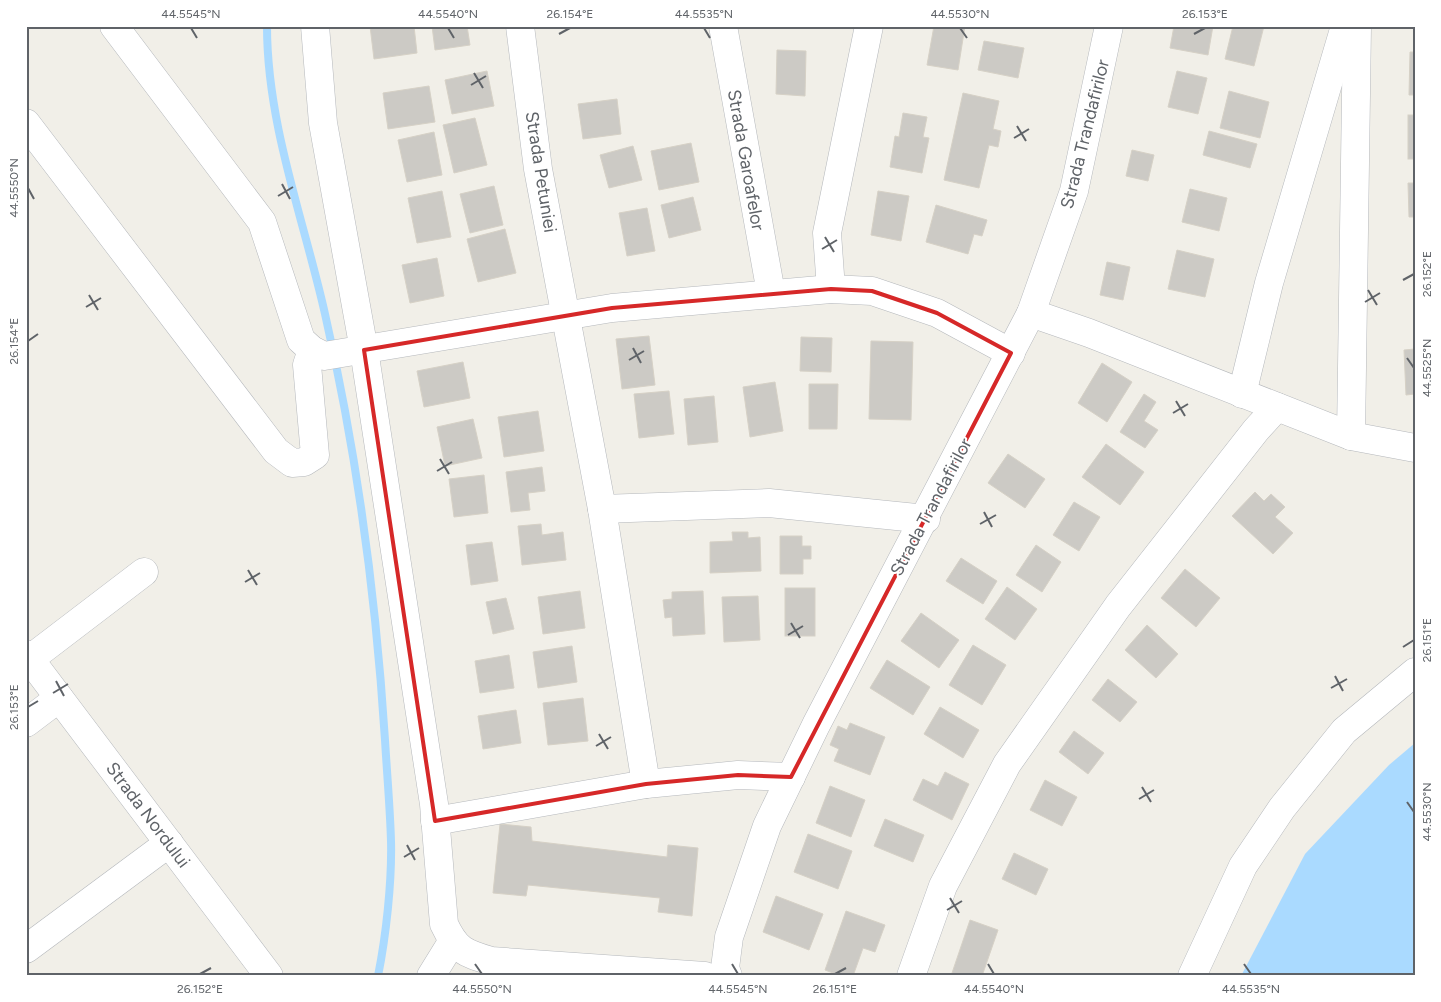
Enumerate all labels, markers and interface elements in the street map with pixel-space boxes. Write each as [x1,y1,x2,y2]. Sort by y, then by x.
text: 44.5545°N [161,7,221,21]
text: 44.5540°N [418,7,478,21]
text: 26.154°E [547,7,593,21]
text: 44.5535°N [675,7,733,21]
text: 44.5530°N [930,7,990,21]
text: 26.153°E [1182,7,1228,21]
street label: Strada Trandafirilor [1056,57,1114,211]
street label: Strada Garoafelor [723,88,769,232]
street label: Strada Petuniei [521,110,561,234]
text: 44.5550°N [7,158,21,218]
text: 26.152°E [1420,251,1434,297]
text: 26.154°E [7,318,21,364]
text: 44.5525°N [1420,339,1434,397]
street label: Strada Trandafirilor [885,434,977,580]
text: 26.151°E [1420,618,1434,662]
text: 26.153°E [7,684,21,730]
street label: Strada Nordului [101,758,195,872]
text: 44.5530°N [1420,782,1434,842]
text: 26.152°E [177,982,223,996]
text: 44.5550°N [452,982,512,996]
text: 44.5545°N [708,982,768,996]
text: 26.151°E [813,982,857,996]
text: 44.5540°N [964,982,1024,996]
text: 44.5535°N [1222,982,1280,996]

